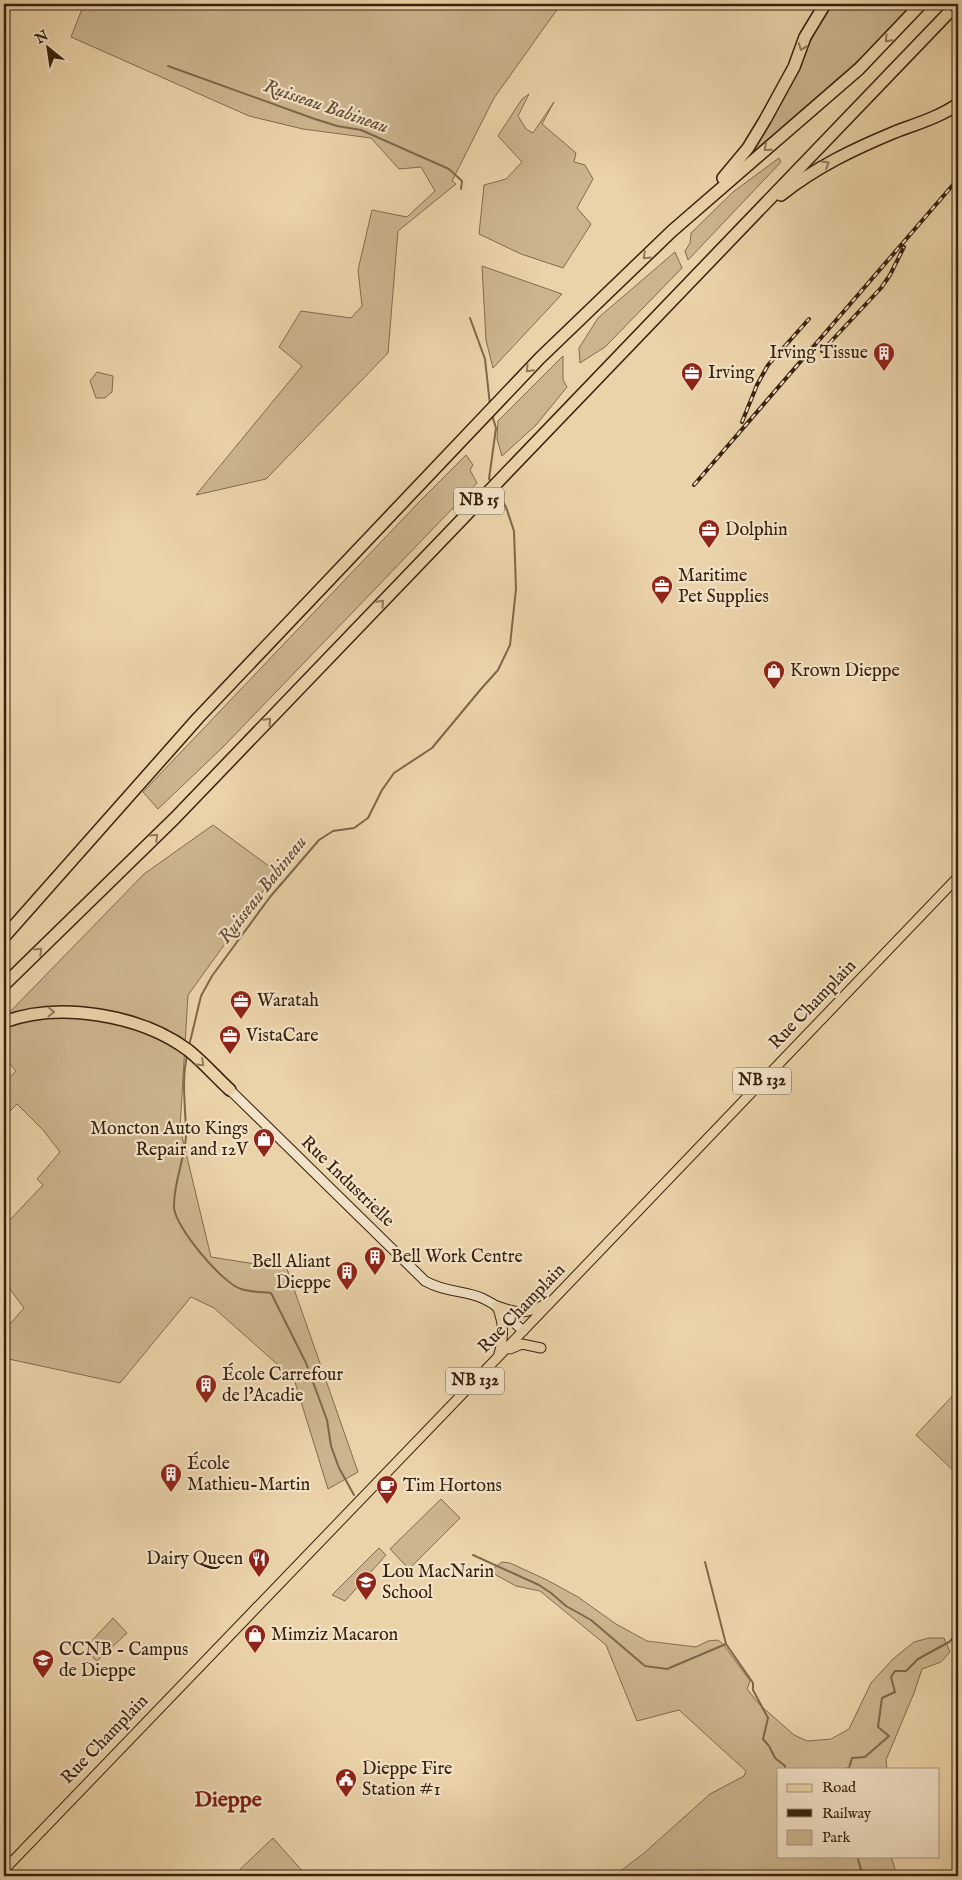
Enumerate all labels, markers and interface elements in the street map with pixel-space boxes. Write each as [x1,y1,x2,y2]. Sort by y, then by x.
north arrow [22,22,72,72]
text: N [31,27,52,49]
one-way arrow [884,33,893,42]
one-way arrow [797,42,808,51]
water label: Ruisseau Babineau [260,74,392,140]
one-way arrow [764,142,773,151]
one-way arrow [820,160,829,170]
one-way arrow [643,250,652,259]
building icon: Irving Tissue [872,341,896,372]
place label: Irving Tissue [769,342,868,365]
office icon: Irving [680,361,704,392]
place label: Irving [708,362,755,385]
one-way arrow [526,364,535,373]
road number: NB 15 [454,488,504,514]
office icon: Dolphin [697,518,721,549]
place label: Dolphin [725,519,788,542]
place label: Maritime Pet Supplies [678,565,769,609]
office icon: Maritime Pet Supplies [650,574,674,605]
one-way arrow [375,600,384,609]
shop icon: Krown Dieppe [762,659,786,690]
place label: Krown Dieppe [790,660,900,683]
one-way arrow [262,717,271,726]
water label: Ruisseau Babineau [213,831,313,949]
one-way arrow [149,834,158,843]
one-way arrow [33,948,42,957]
street label: Rue Champlain [764,955,862,1055]
office icon: Waratah [229,989,253,1020]
place label: Waratah [257,990,319,1013]
one-way arrow [48,1007,56,1018]
office icon: VistaCare [218,1024,242,1055]
place label: VistaCare [245,1025,318,1048]
one-way arrow [195,1057,204,1066]
road number: NB 132 [733,1068,791,1094]
place label: Moncton Auto Kings Repair and 12V [90,1118,249,1162]
shop icon: Moncton Auto Kings Repair and 12V [252,1127,276,1158]
street label: Rue Industrielle [295,1132,399,1232]
building icon: Bell Work Centre [363,1245,387,1276]
place label: Bell Work Centre [391,1246,523,1269]
place label: Bell Aliant Dieppe [252,1251,331,1295]
street label: Rue Champlain [473,1259,571,1359]
building icon: Bell Aliant Dieppe [335,1260,359,1291]
place label: École Carrefour de l'Acadie [222,1362,343,1408]
road number: NB 132 [446,1368,504,1394]
building icon: École Carrefour de l'Acadie [194,1373,218,1404]
place label: École Mathieu-Martin [187,1451,310,1497]
building icon: École Mathieu-Martin [159,1462,183,1493]
cafe icon: Tim Hortons [375,1474,399,1505]
place label: Tim Hortons [403,1475,502,1498]
restaurant icon: Dairy Queen [247,1547,271,1578]
place label: Dairy Queen [146,1548,243,1571]
place label: Lou MacNarin School [382,1561,494,1605]
school or university icon: Lou MacNarin School [354,1570,378,1601]
shop icon: Mimziz Macaron [243,1623,267,1654]
place label: Mimziz Macaron [271,1624,399,1647]
place label: CCNB - Campus de Dieppe [59,1639,188,1683]
school or university icon: CCNB - Campus de Dieppe [31,1648,55,1679]
street label: Rue Champlain [56,1690,154,1790]
place label: Dieppe Fire Station #1 [362,1758,452,1802]
public building icon: Dieppe Fire Station #1 [334,1767,358,1798]
legend [777,1768,940,1858]
text: Road [822,1778,857,1797]
district label: Dieppe [194,1786,262,1814]
text: Railway [822,1804,872,1823]
text: Park [822,1828,852,1847]

